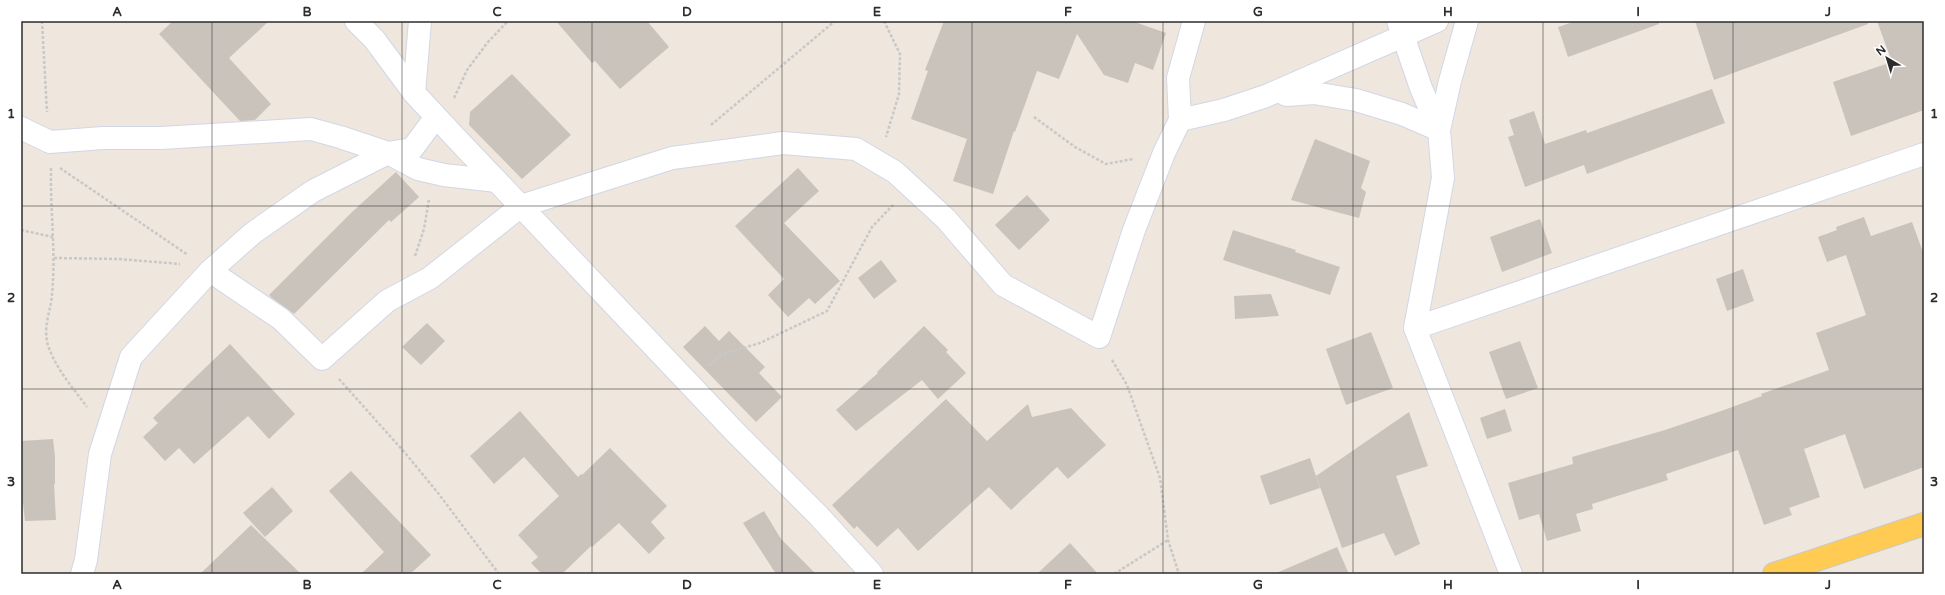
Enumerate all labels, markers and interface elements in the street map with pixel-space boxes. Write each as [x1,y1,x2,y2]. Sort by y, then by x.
text: A [112,4,122,20]
text: B [302,4,312,20]
text: C [492,4,502,20]
text: D [682,4,692,20]
text: E [873,4,881,20]
text: F [1064,4,1072,20]
text: G [1253,4,1263,20]
text: H [1443,4,1453,20]
text: I [1636,4,1640,20]
text: J [1824,4,1831,20]
north arrow [1867,38,1907,78]
text: N [1874,43,1889,58]
text: 1 [7,106,15,122]
text: 1 [1930,106,1938,122]
text: 2 [7,290,15,306]
text: 2 [1930,290,1938,306]
text: 3 [7,474,15,490]
text: 3 [1930,474,1938,490]
text: A [112,577,122,593]
text: B [302,577,312,593]
text: C [492,577,502,593]
text: D [682,577,692,593]
text: E [873,577,881,593]
text: F [1064,577,1072,593]
text: G [1253,577,1263,593]
text: H [1443,577,1453,593]
text: I [1636,577,1640,593]
text: J [1824,577,1831,593]

